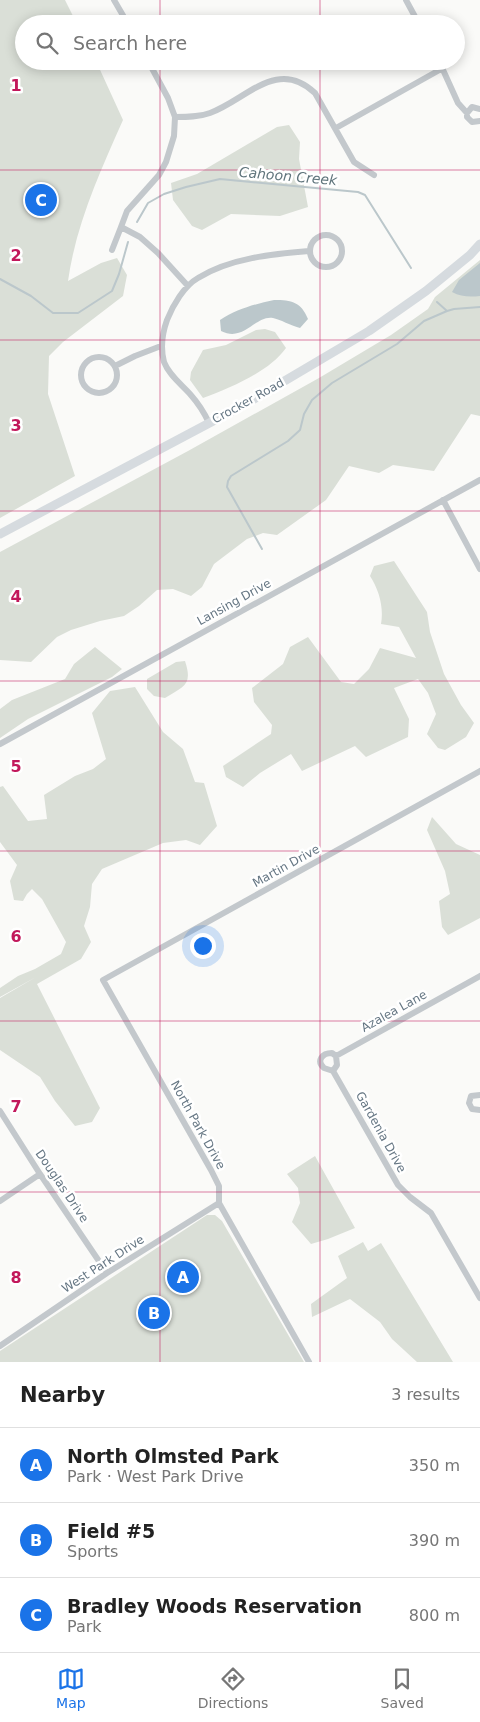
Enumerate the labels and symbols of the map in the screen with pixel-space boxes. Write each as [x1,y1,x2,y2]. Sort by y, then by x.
text: 1 [10,76,22,95]
water label: Cahoon Creek [238,164,339,188]
pin: C [25,181,57,219]
text: 2 [10,246,22,265]
street label: Crocker Road [210,376,286,426]
text: 3 [10,416,22,435]
street label: Lansing Drive [195,576,273,628]
text: 4 [10,587,22,606]
text: 5 [10,757,22,776]
street label: Martin Drive [250,842,322,890]
text: 6 [10,927,22,946]
your location [190,933,216,959]
street label: Azalea Lane [359,987,429,1035]
street label: North Park Drive [168,1078,228,1172]
street label: Gardenia Drive [353,1089,409,1175]
text: 7 [10,1097,22,1116]
street label: Douglas Drive [33,1147,91,1225]
street label: West Park Drive [59,1232,147,1296]
pin: A [167,1258,199,1296]
text: 8 [10,1268,22,1287]
pin: B [138,1294,170,1332]

